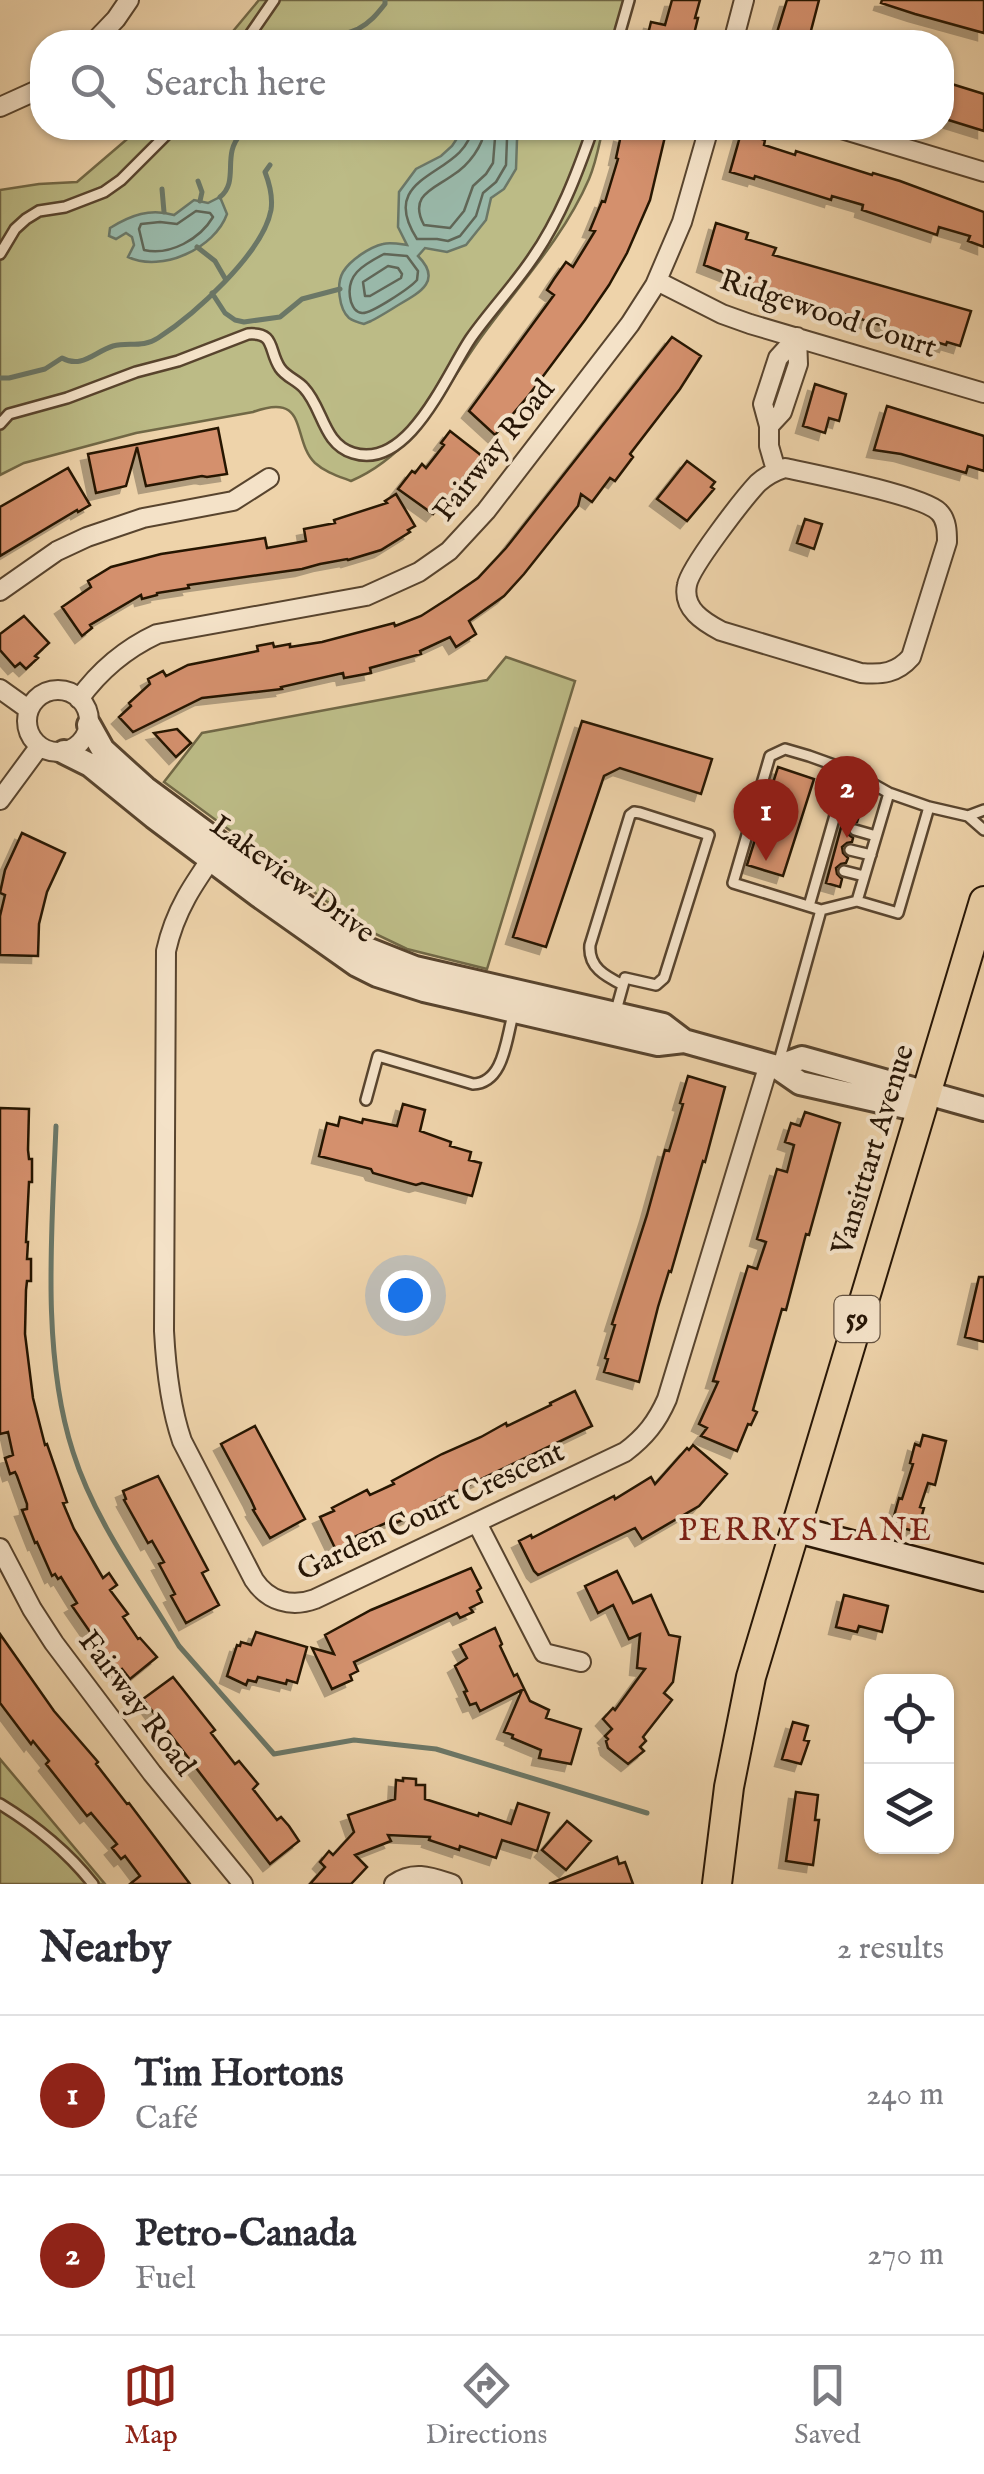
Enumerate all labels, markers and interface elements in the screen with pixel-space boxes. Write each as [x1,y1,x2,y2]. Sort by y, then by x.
search box [30,30,954,140]
icon: search [65,58,120,113]
text: Search here [145,61,326,109]
street label: Ridgewood Court [715,262,941,368]
street label: Fairway Road [426,371,565,530]
pin: 2 [814,756,880,838]
pin: 1 [734,778,798,861]
street label: Lakeview Drive [202,807,382,953]
street label: Vansittart Avenue [824,1040,924,1261]
your location [380,1270,431,1321]
road number: 59 [834,1296,880,1342]
street label: Garden Court Crescent [291,1433,571,1591]
district label: PERRYS LANE [678,1511,934,1552]
street label: Fairway Road [69,1624,204,1785]
map controls [864,1674,954,1854]
button: locate [864,1674,954,1764]
button: layers [864,1764,954,1854]
text: Nearby [40,1923,171,1976]
text: 2 results [837,1929,944,1970]
text: Tim Hortons [135,2051,344,2099]
text: 1 [67,2075,78,2116]
text: 240 m [866,2075,944,2116]
text: Café [135,2099,198,2140]
text: Petro-Canada [135,2211,356,2259]
text: 2 [65,2235,80,2276]
text: 270 m [867,2235,944,2276]
text: Fuel [135,2259,195,2300]
tab: Map [123,2358,178,2453]
tab: Directions [425,2358,547,2453]
tab: Saved [794,2358,861,2453]

